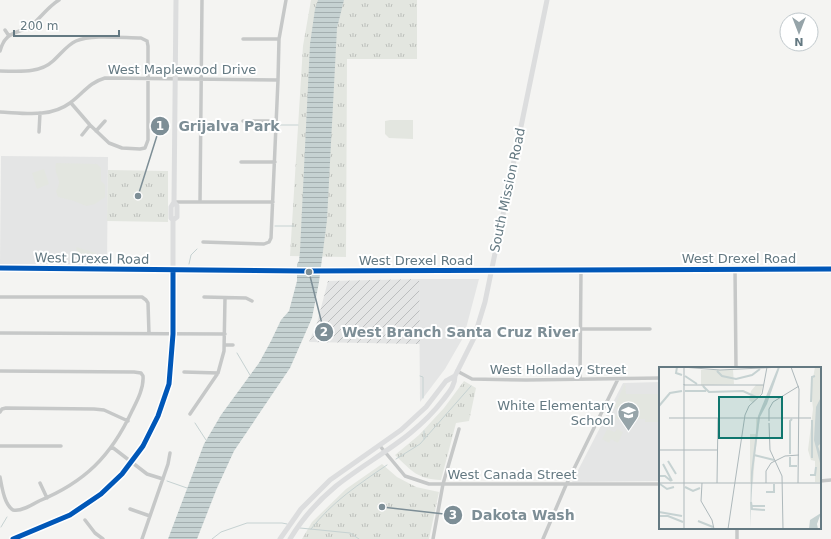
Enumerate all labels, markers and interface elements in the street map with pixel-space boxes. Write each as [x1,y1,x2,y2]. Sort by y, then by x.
scale bar [14,12,119,38]
north arrow [779,12,819,52]
text: 200 m [20,19,58,33]
text: N [794,35,804,48]
street label: West Maplewood Drive [108,62,256,77]
callout: Grijalva Park [150,113,287,139]
text: Grijalva Park [178,118,280,134]
text: 1 [156,119,164,133]
street label: South Mission Road [487,127,528,254]
street label: West Drexel Road [35,250,149,267]
street label: West Drexel Road [682,251,796,266]
street label: West Drexel Road [359,253,473,268]
callout: West Branch Santa Cruz River [314,319,586,345]
text: West Branch Santa Cruz River [342,324,578,340]
text: 2 [320,325,328,339]
street label: West Holladay Street [490,362,626,377]
inset map [659,367,821,529]
place label: White Elementary School [497,398,614,428]
school or university icon: White Elementary School [616,399,642,432]
street label: West Canada Street [447,467,577,482]
callout: Dakota Wash [443,502,582,528]
text: Dakota Wash [471,507,575,523]
text: 3 [449,508,457,522]

